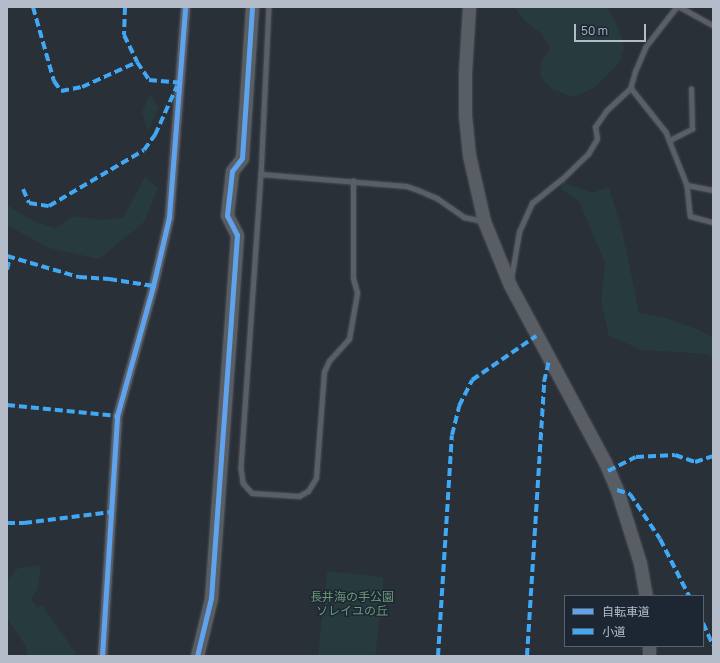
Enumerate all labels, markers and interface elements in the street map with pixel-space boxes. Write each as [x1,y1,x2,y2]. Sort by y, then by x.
scale bar [576,16,648,42]
text: 50 m [581,22,608,39]
park label: 長井海の手公園 ソレイユの丘 [310,590,394,618]
legend [564,595,704,647]
text: 自転車道 [602,603,650,620]
text: 小道 [602,623,626,640]

